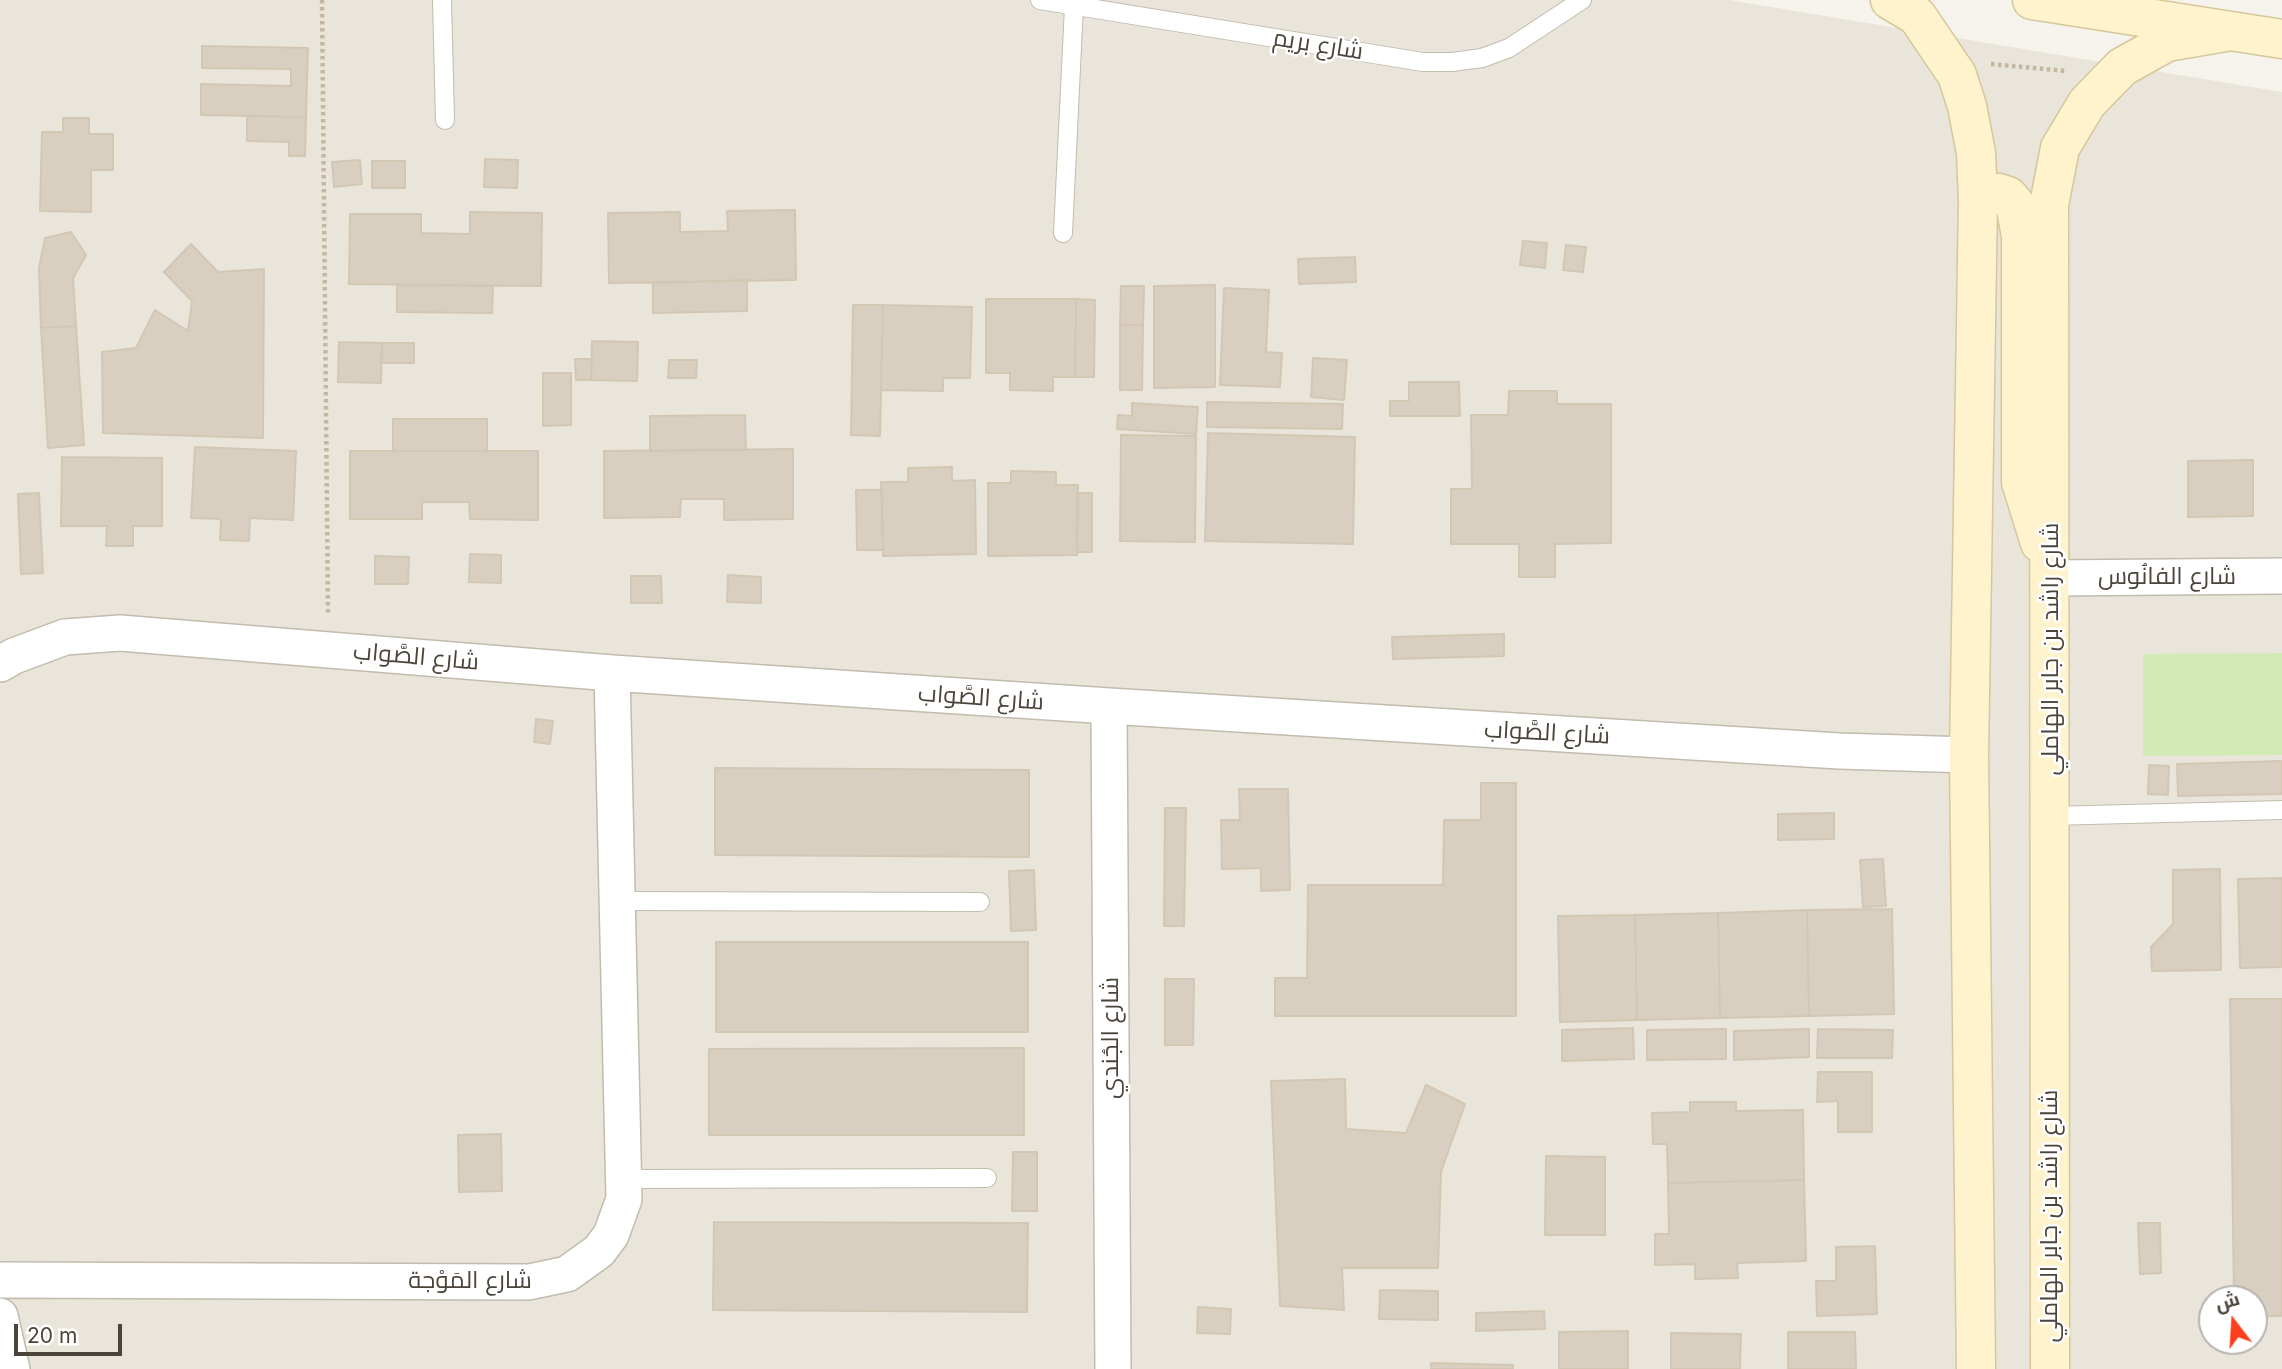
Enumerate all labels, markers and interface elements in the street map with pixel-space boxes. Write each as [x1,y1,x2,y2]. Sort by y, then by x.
street label: شارع بريم [1271,24,1365,66]
street label: شارع راشد بن جابر الهاملي [2037,523,2065,775]
street label: شارع الفانُوس [2098,563,2236,591]
street label: شارع الصَّواب [352,637,480,677]
street label: شارع الصَّواب [917,679,1045,717]
street label: شارع الصَّواب [1483,715,1611,751]
street label: شارع الجُندي [1097,977,1125,1099]
street label: شارع راشد بن جابر الهاملي [2036,1090,2064,1342]
street label: شارع المَوْجة [408,1267,532,1295]
north arrow [2198,1285,2268,1355]
text: ش [2212,1287,2242,1316]
scale bar [18,1310,126,1354]
text: 20 m [27,1323,77,1348]

